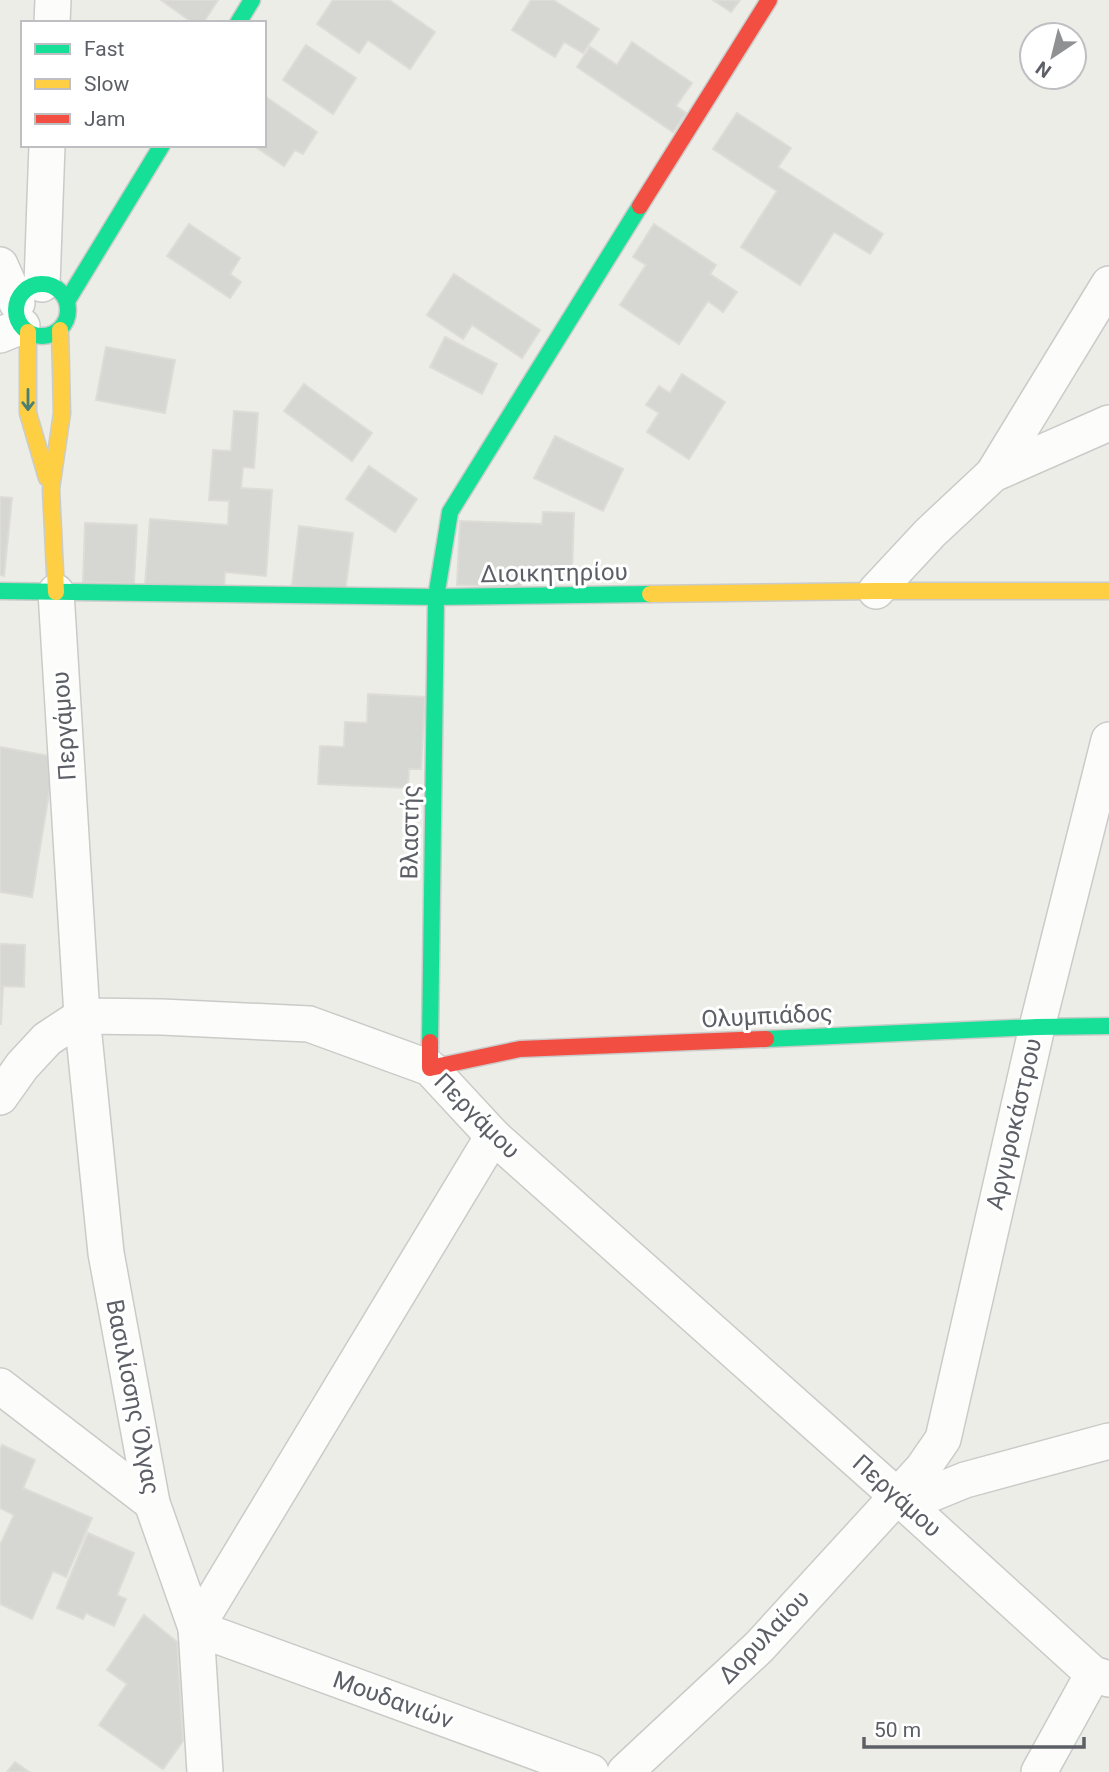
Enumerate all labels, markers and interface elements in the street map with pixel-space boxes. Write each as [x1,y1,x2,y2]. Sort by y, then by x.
legend [21,21,266,147]
north arrow [1018,21,1088,91]
text: Fast [84,37,125,61]
text: N [1031,56,1056,83]
text: Slow [84,72,130,96]
text: Jam [84,107,125,131]
one-way arrow [21,389,35,412]
street label: Διοικητηρίου [480,558,628,588]
street label: Περγάμου [46,670,82,782]
street label: Βλαστής [395,784,425,880]
street label: Ολυμπιάδος [700,999,834,1033]
street label: Αργυροκάστρου [981,1036,1047,1212]
street label: Περγάμου [428,1067,526,1165]
street label: Βασιλίσσης Όλγας [100,1297,166,1497]
street label: Περγάμου [847,1449,947,1543]
street label: Δορυλαίου [713,1585,815,1689]
street label: Μουδανιών [329,1665,457,1735]
scale bar [864,1706,1084,1750]
text: 50 m [874,1718,921,1742]

